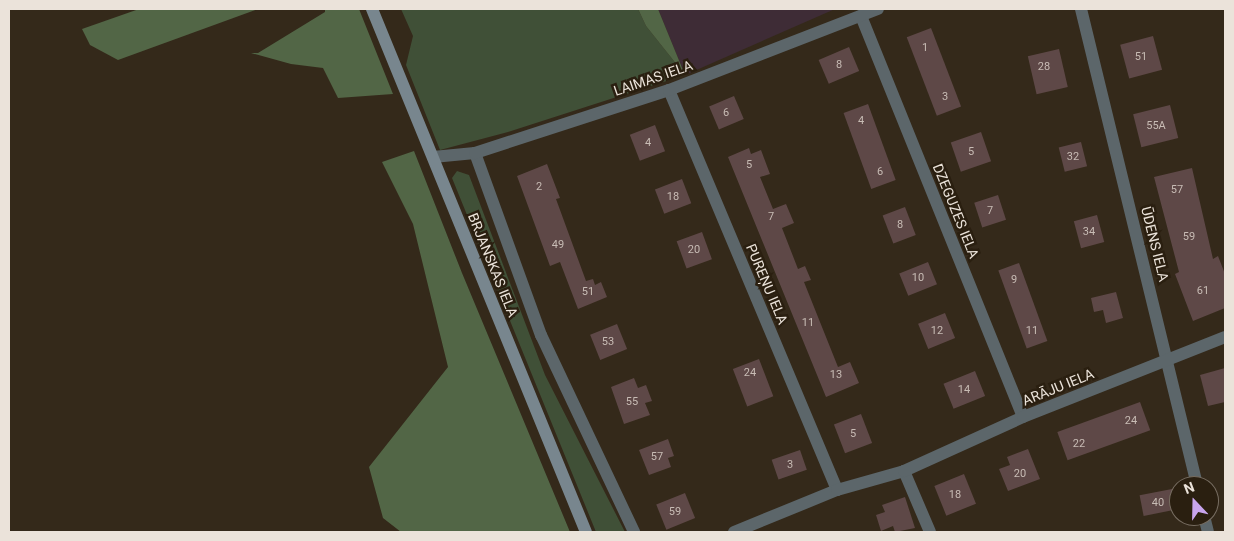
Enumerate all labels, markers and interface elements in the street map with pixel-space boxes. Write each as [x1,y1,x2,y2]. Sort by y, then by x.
house number: 1 [922,41,928,55]
house number: 51 [1135,50,1147,64]
street label: LAIMAS IELA [611,57,695,99]
house number: 8 [836,58,842,72]
house number: 28 [1038,60,1050,74]
house number: 3 [942,90,948,104]
house number: 6 [723,106,729,120]
house number: 4 [858,114,864,128]
house number: 55A [1146,119,1166,133]
house number: 4 [645,136,651,150]
house number: 5 [968,145,974,159]
house number: 32 [1067,150,1079,164]
house number: 5 [746,158,752,172]
street label: DZEGUZES IELA [929,161,983,261]
house number: 6 [877,165,883,179]
house number: 2 [536,180,542,194]
house number: 57 [1171,183,1183,197]
house number: 18 [667,190,679,204]
house number: 7 [987,204,993,218]
street label: ŪDENS IELA [1138,205,1172,283]
house number: 7 [768,210,774,224]
street label: BRJANSKAS IELA [464,211,522,319]
house number: 8 [897,218,903,232]
house number: 34 [1083,225,1095,239]
house number: 59 [1183,230,1195,244]
house number: 49 [552,238,564,252]
street label: PUREŅU IELA [743,241,791,327]
house number: 20 [688,243,700,257]
house number: 10 [912,271,924,285]
house number: 9 [1011,273,1017,287]
house number: 61 [1197,284,1209,298]
house number: 51 [582,285,594,299]
house number: 11 [802,316,814,330]
house number: 12 [931,324,943,338]
house number: 11 [1026,324,1038,338]
house number: 53 [602,335,614,349]
street label: ARĀJU IELA [1020,365,1096,409]
house number: 24 [744,366,756,380]
house number: 13 [830,368,842,382]
house number: 14 [958,383,970,397]
house number: 55 [626,395,638,409]
house number: 24 [1125,414,1137,428]
house number: 5 [850,427,856,441]
house number: 22 [1073,437,1085,451]
house number: 57 [651,450,663,464]
house number: 3 [787,458,793,472]
house number: 20 [1014,467,1026,481]
north arrow [1169,476,1219,526]
text: N [1181,479,1196,497]
house number: 18 [949,488,961,502]
house number: 40 [1152,496,1164,510]
house number: 59 [669,505,681,519]

